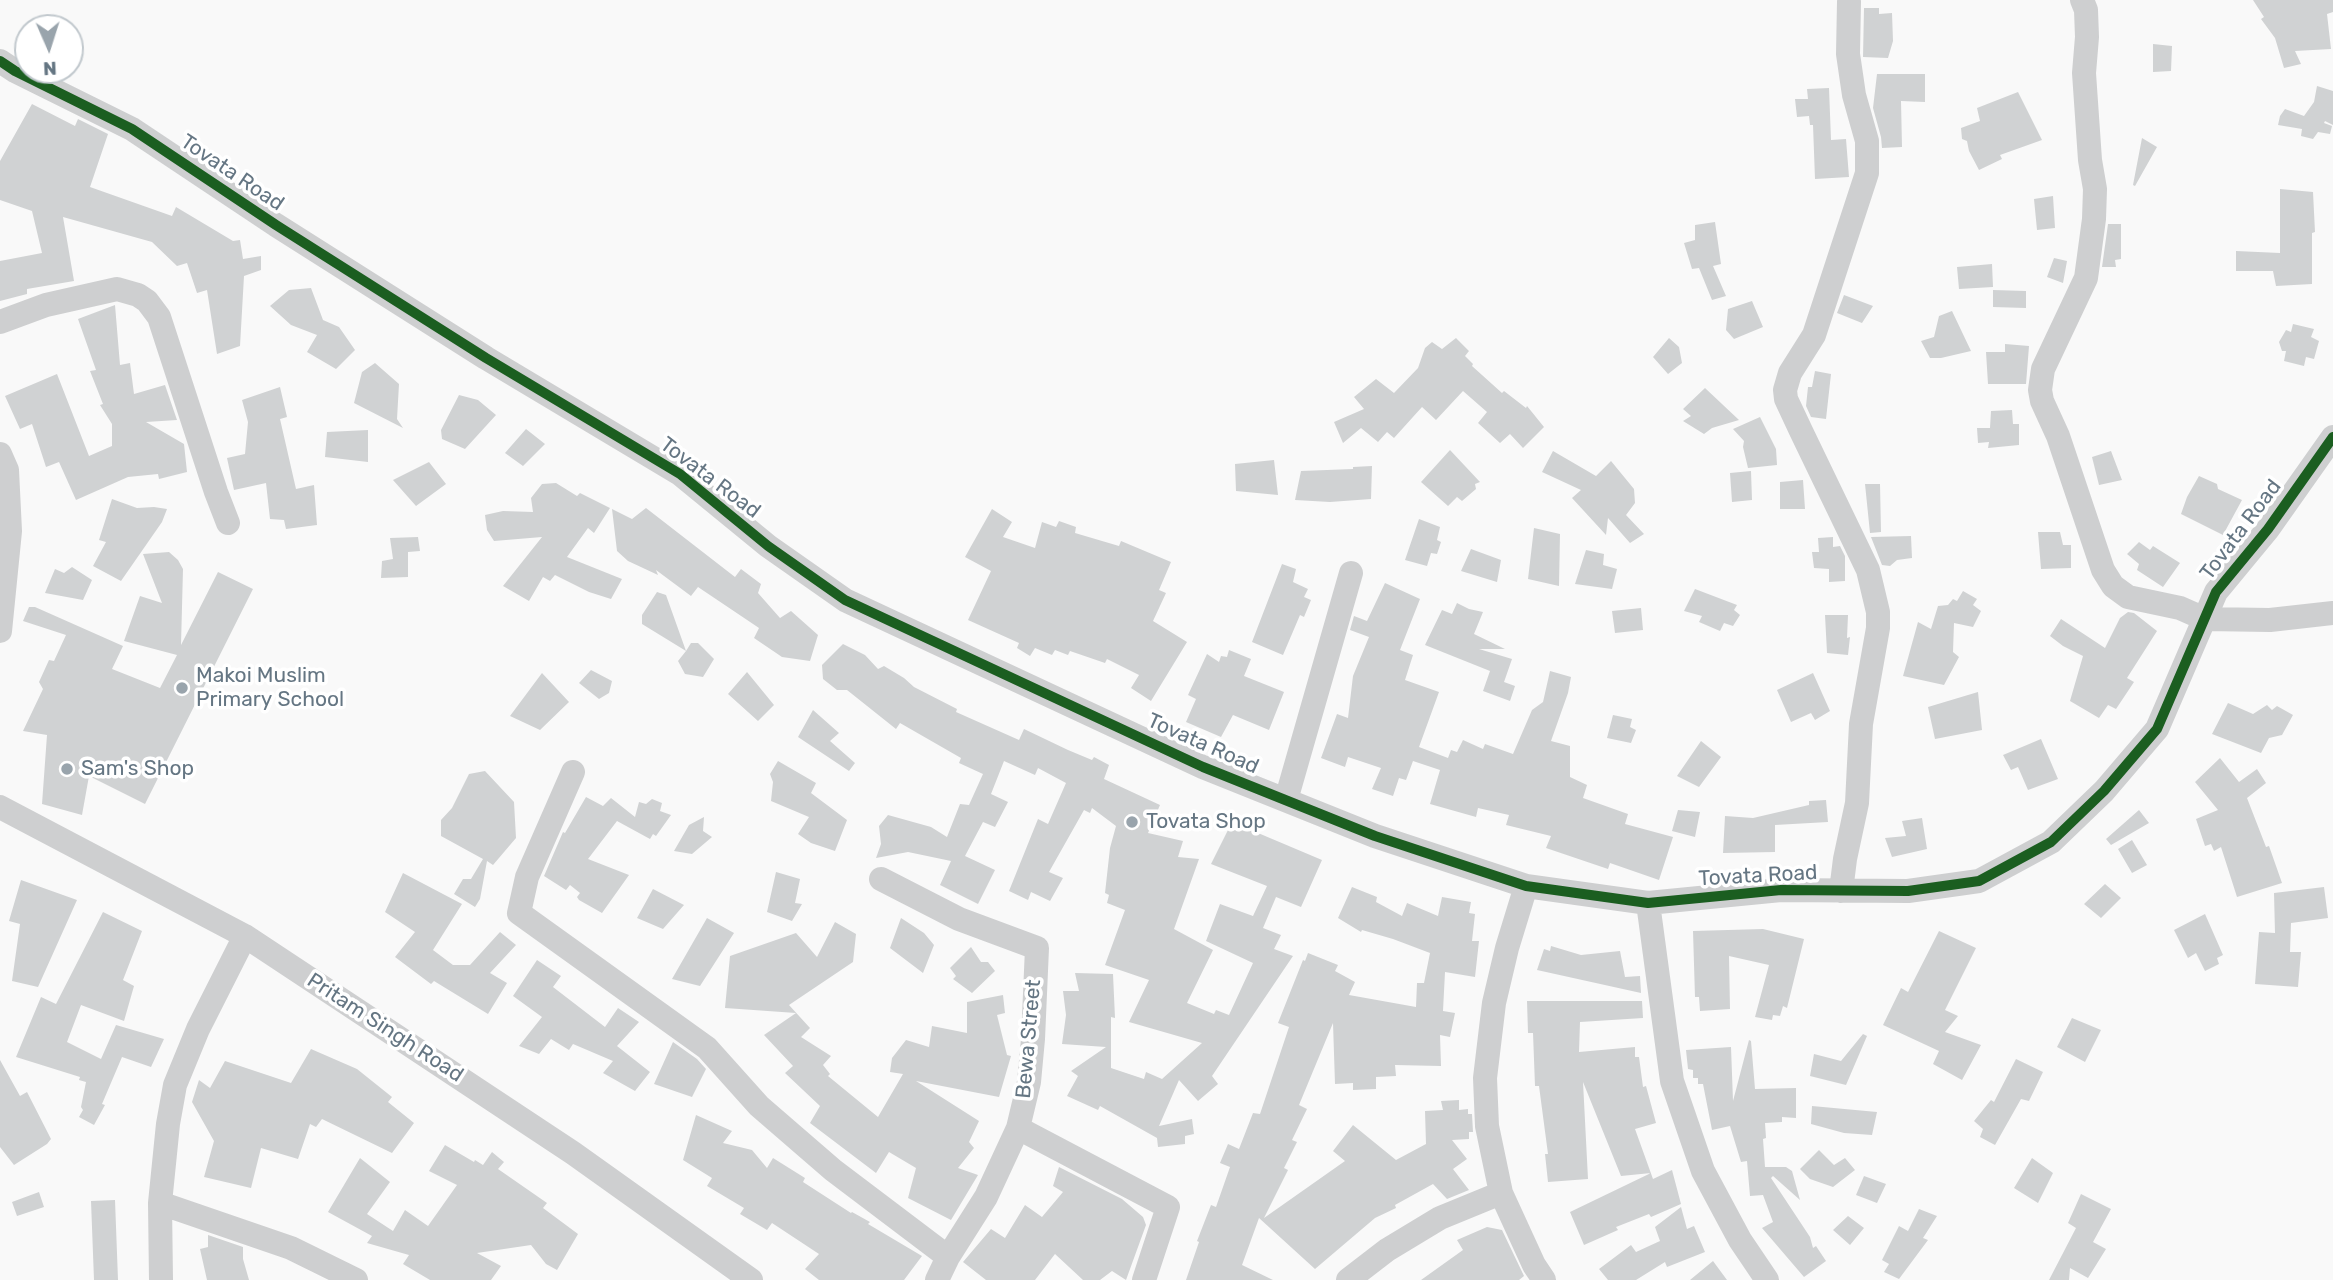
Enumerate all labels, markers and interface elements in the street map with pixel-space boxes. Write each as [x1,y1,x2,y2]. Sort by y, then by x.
north arrow [14,14,84,84]
text: N [43,57,57,80]
street label: Tovata Road [176,129,288,217]
street label: Tovata Road [655,432,765,524]
street label: Tovata Road [2195,475,2287,585]
place label: Makoi Muslim Primary School [196,663,344,713]
marker: Makoi Muslim Primary School [174,680,190,696]
street label: Tovata Road [1143,708,1263,780]
place label: Sam's Shop [81,756,194,782]
marker: Sam's Shop [59,761,75,777]
place label: Tovata Shop [1146,809,1266,835]
marker: Tovata Shop [1124,814,1140,830]
street label: Tovata Road [1698,860,1818,892]
street label: Pritam Singh Road [302,968,468,1088]
street label: Bewa Street [1011,978,1047,1100]

